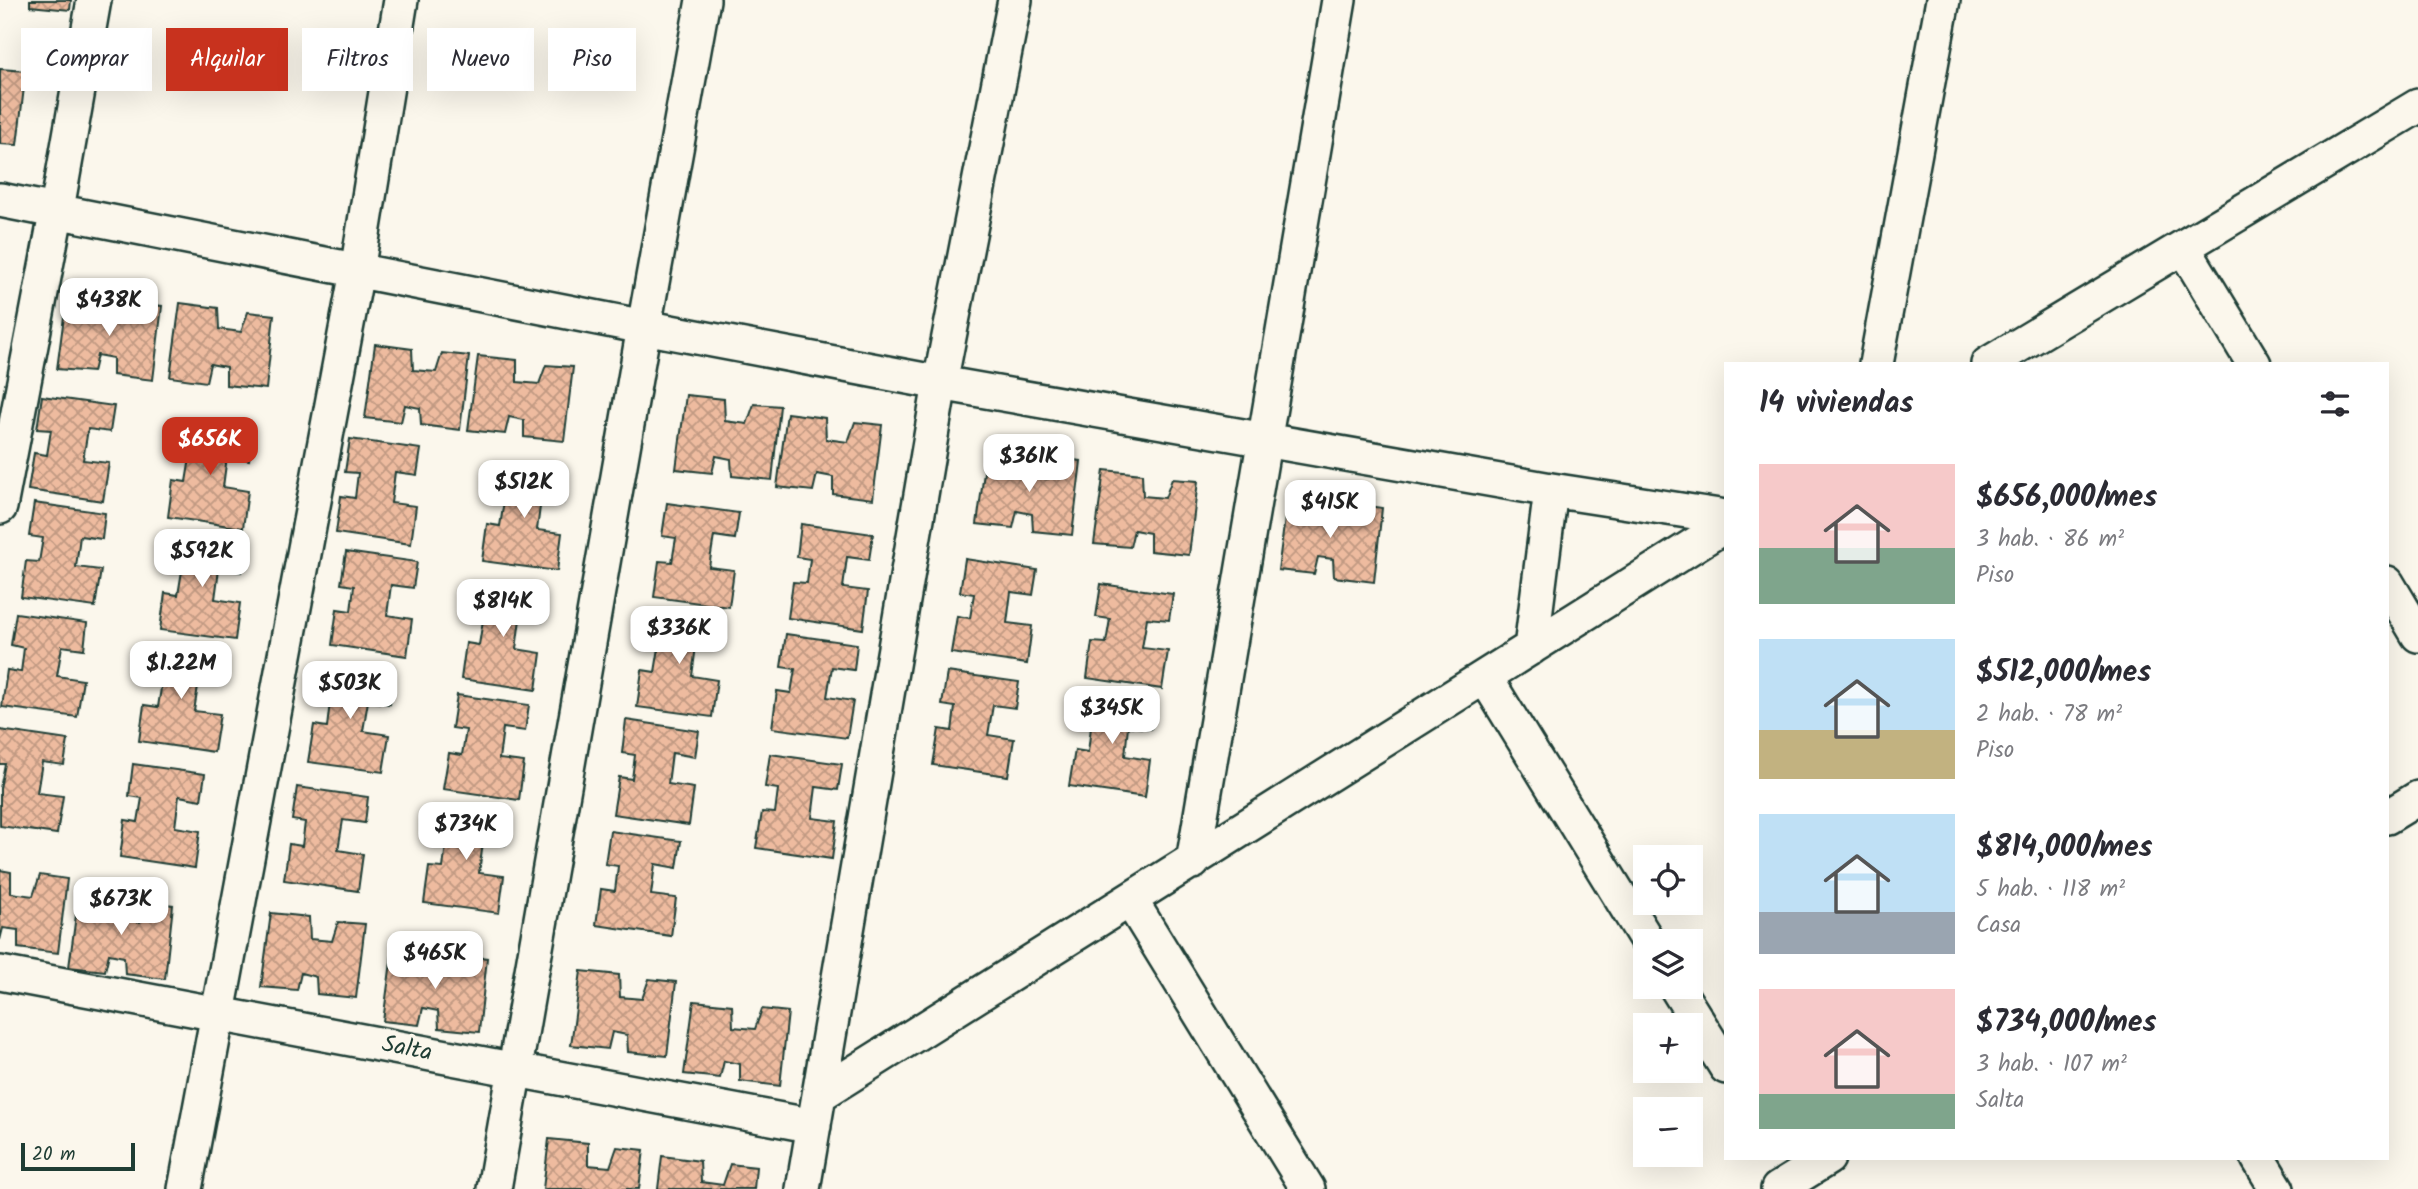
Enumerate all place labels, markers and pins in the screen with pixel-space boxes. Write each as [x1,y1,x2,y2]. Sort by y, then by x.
pin: $438K [60,278,158,338]
pin: $656K [161,418,259,477]
pin: $361K [980,434,1078,494]
pin: $512K [475,461,573,520]
pin: $415K [1281,480,1379,540]
pin: $592K [153,530,251,589]
pin: $814K [454,580,552,639]
pin: $336K [630,606,728,666]
pin: $1.22M [124,642,238,701]
pin: $503K [301,662,399,721]
pin: $345K [1063,686,1161,746]
pin: $734K [417,802,515,862]
pin: $673K [72,878,170,937]
pin: $465K [386,932,484,991]

